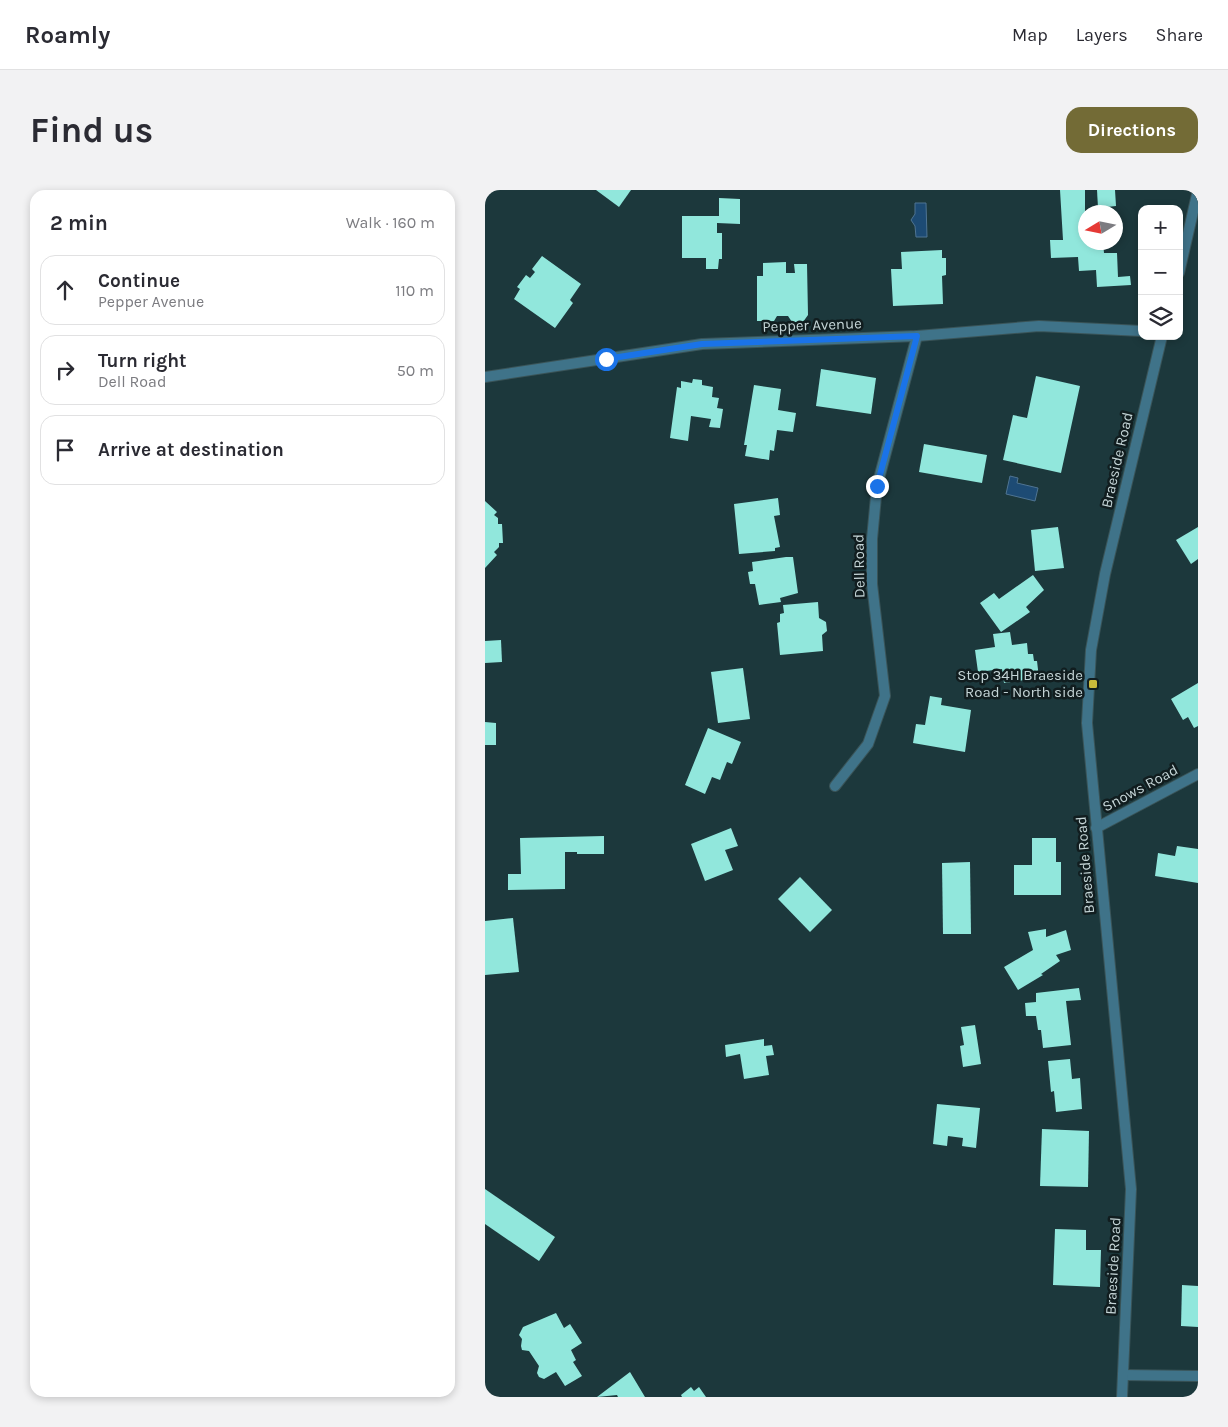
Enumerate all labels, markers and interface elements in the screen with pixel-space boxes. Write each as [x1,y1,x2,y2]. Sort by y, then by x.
text: Roamly [25,21,110,49]
text: Map [1012,24,1048,46]
text: Layers [1076,24,1128,46]
text: Share [1156,24,1203,46]
button: Directions [1066,107,1198,153]
text: Find us [30,110,153,151]
north arrow [1078,205,1123,250]
map controls [1138,205,1183,340]
button: + [1138,205,1183,250]
text: 2 min [50,211,108,235]
text: Walk · 160 m [346,213,435,232]
button: − [1138,250,1183,295]
text: Continue [98,270,180,292]
icon: ahead [51,276,79,304]
text: 110 m [395,281,434,300]
text: Pepper Avenue [98,292,204,311]
button: layers [1138,295,1183,340]
street label: Pepper Avenue [762,314,862,336]
route start [595,348,618,371]
text: Turn right [98,350,187,372]
icon: right [51,356,79,384]
text: 50 m [397,361,434,380]
text: Dell Road [98,372,166,391]
street label: Braeside Road [1097,410,1137,510]
icon: arrive [51,436,79,464]
text: Arrive at destination [98,439,284,461]
route end [866,475,889,498]
street label: Dell Road [849,534,869,598]
place label: Stop 34H Braeside Road - North side [957,666,1083,701]
marker: Stop 34H Braeside Road - North side [1087,678,1099,690]
street label: Snows Road [1099,761,1181,815]
street label: Braeside Road [1072,816,1098,914]
street label: Braeside Road [1101,1217,1125,1315]

